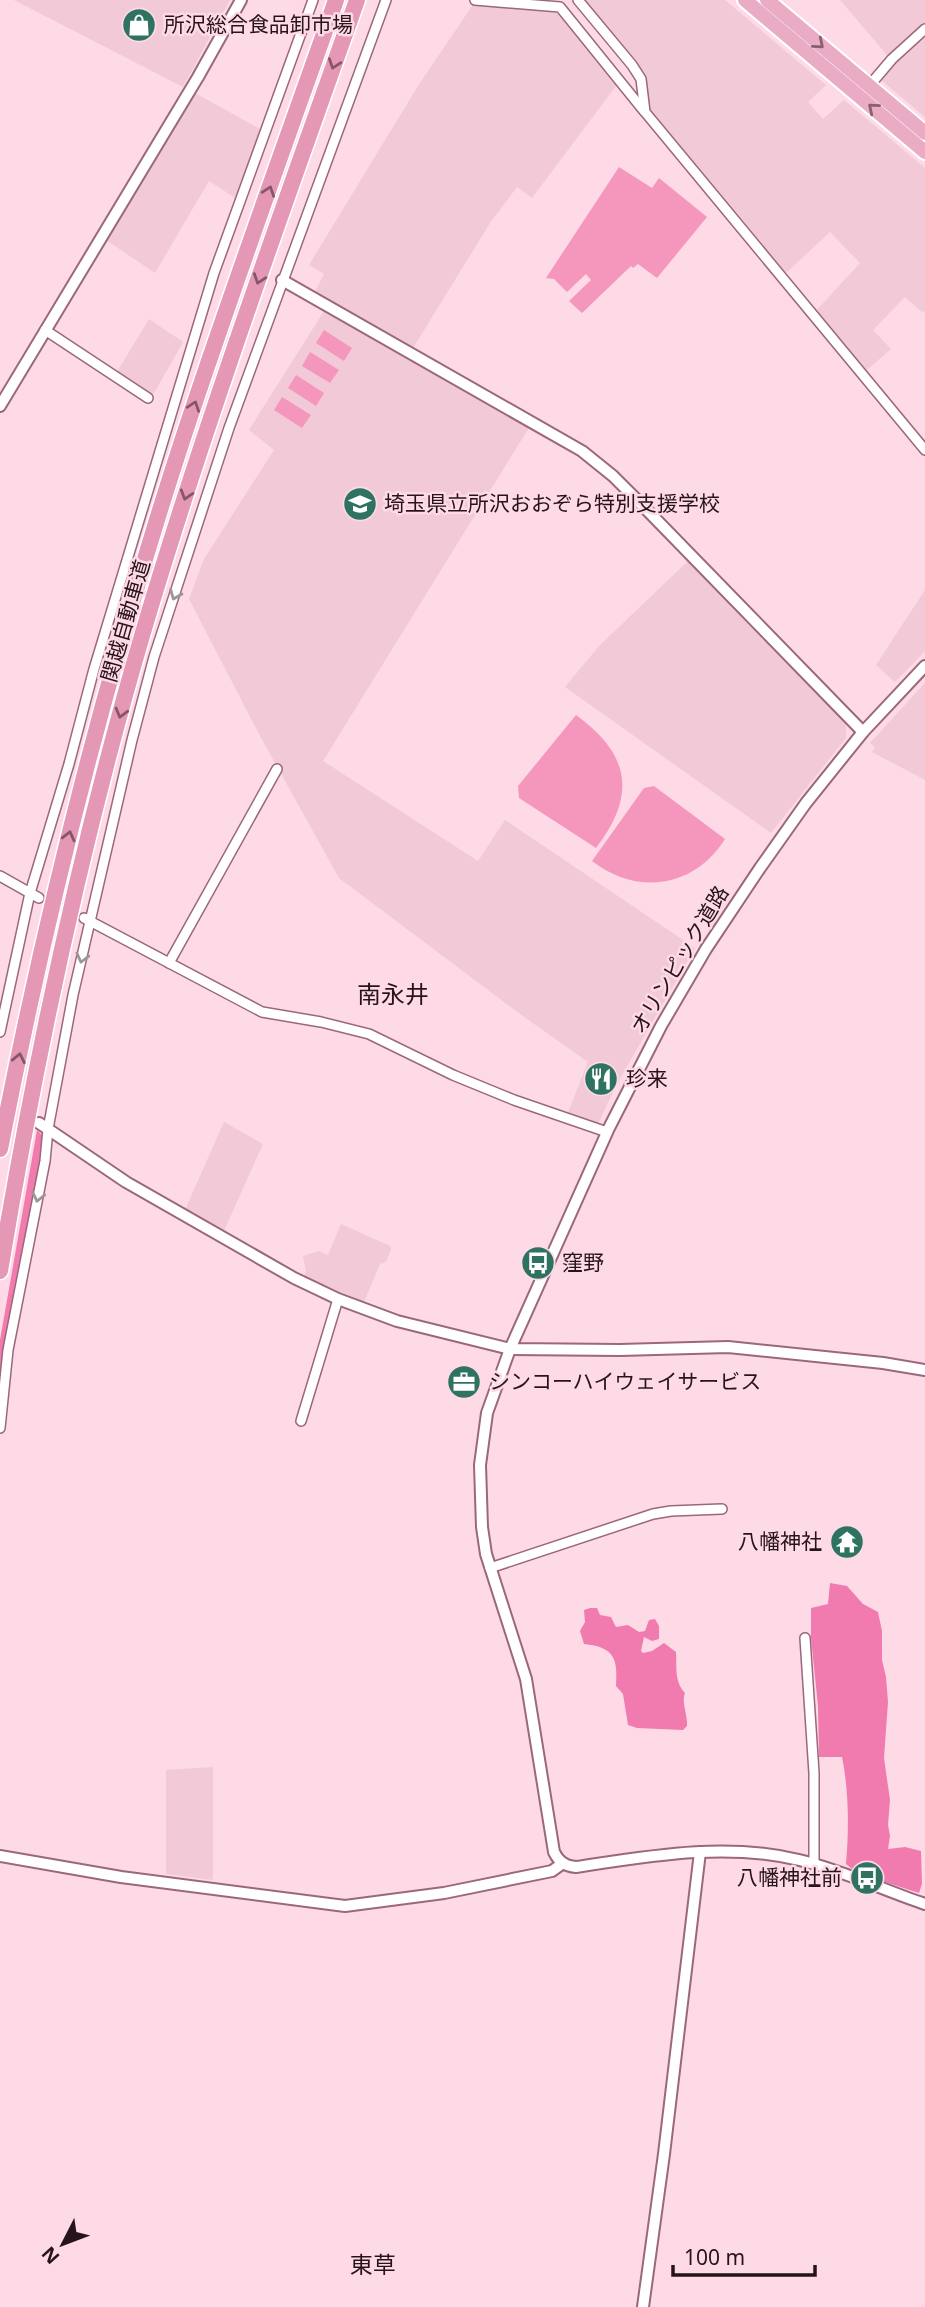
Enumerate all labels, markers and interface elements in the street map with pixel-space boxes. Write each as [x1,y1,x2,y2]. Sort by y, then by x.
shop icon: 所沢総合食品卸市場 [120,6,158,44]
place label: 所沢総合食品卸市場 [164,10,353,38]
one-way arrow [810,36,823,48]
one-way arrow [328,58,342,70]
one-way arrow [868,104,881,116]
one-way arrow [261,186,275,198]
one-way arrow [253,272,267,284]
one-way arrow [186,401,200,413]
school or university icon: 埼玉県立所沢おおぞら特別支援学校 [341,485,379,523]
one-way arrow [180,488,195,500]
place label: 埼玉県立所沢おおぞら特別支援学校 [384,489,720,517]
street label: 関越自動車道 [94,556,156,685]
one-way arrow [169,589,183,601]
one-way arrow [115,706,130,718]
one-way arrow [61,830,75,842]
street label: オリンピック道路 [624,880,734,1039]
one-way arrow [76,952,90,964]
district label: 南永井 [357,977,429,1010]
one-way arrow [10,1052,25,1064]
restaurant icon: 珍来 [582,1060,620,1098]
place label: 珍来 [626,1064,668,1092]
one-way arrow [31,1191,46,1203]
bus stop icon: 窪野 [519,1244,557,1282]
place label: 窪野 [562,1248,604,1276]
office icon: シンコーハイウェイサービス [445,1363,483,1401]
place label: シンコーハイウェイサービス [489,1367,761,1395]
temple icon: 八幡神社 [828,1523,866,1561]
place label: 八幡神社 [738,1527,822,1555]
bus stop icon: 八幡神社前 [848,1859,886,1897]
place label: 八幡神社前 [737,1863,842,1891]
north arrow [28,2209,98,2279]
scale bar [673,2234,815,2278]
text: N [36,2241,65,2270]
text: 100 m [684,2243,745,2271]
district label: 東草 [350,2248,396,2280]

